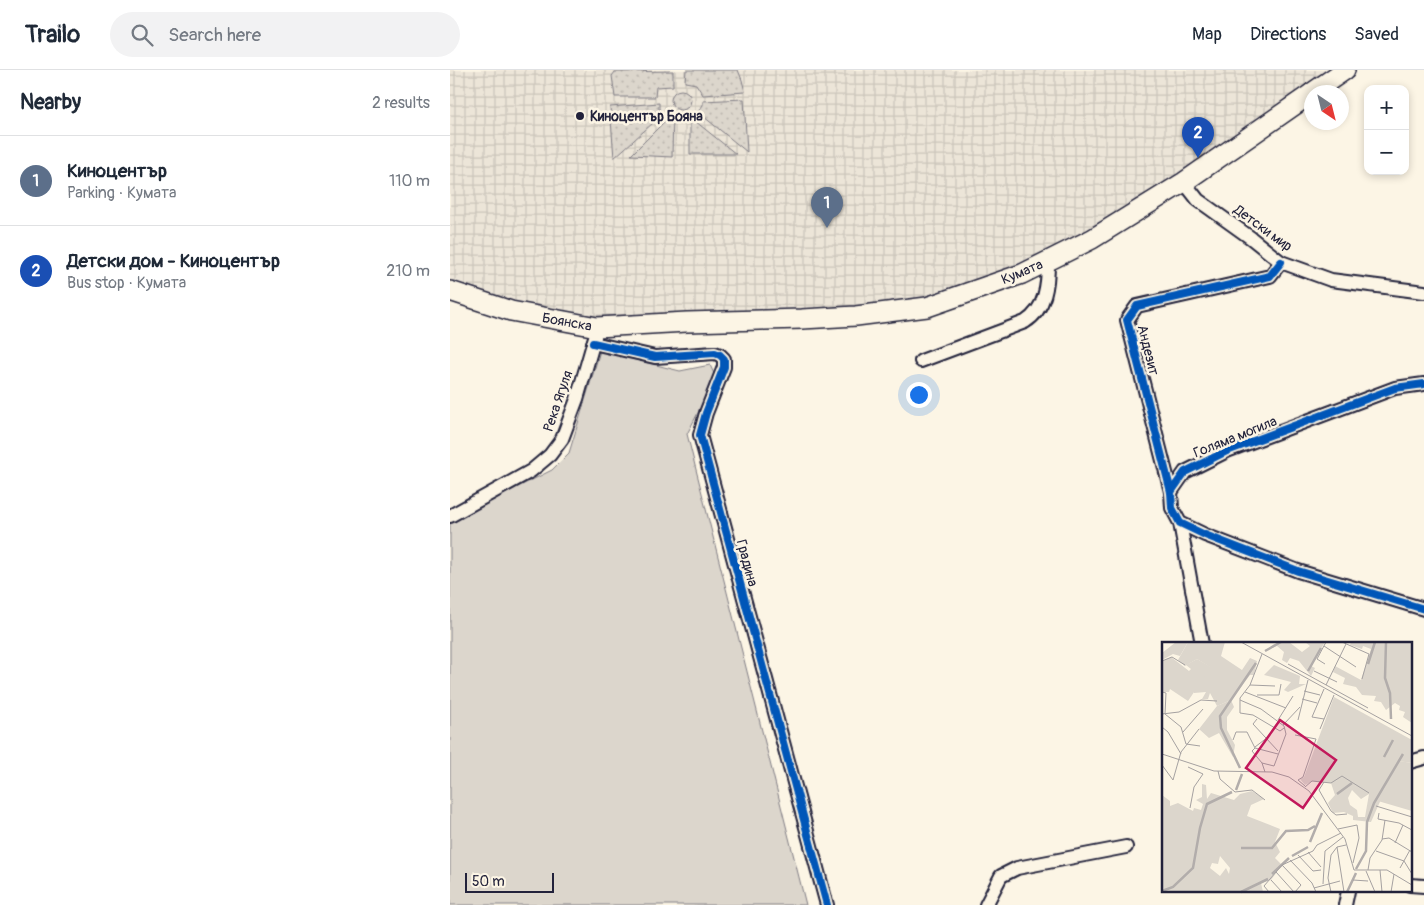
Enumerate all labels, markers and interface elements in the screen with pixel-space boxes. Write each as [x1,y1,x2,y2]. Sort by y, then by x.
search box [110,12,460,57]
text: Trailo [25,20,80,49]
icon: search [128,21,156,49]
text: Search here [168,23,261,47]
text: Map [1192,23,1222,46]
text: Directions [1250,23,1326,46]
text: Saved [1354,23,1399,46]
north arrow [1304,85,1349,130]
map controls [1364,85,1409,175]
button: + [1364,85,1409,130]
text: Nearby [20,89,81,116]
text: 2 results [372,93,430,113]
place label: Киноцентър Бояна [590,108,703,125]
marker: Киноцентър Бояна [574,110,586,122]
pin: 2 [1182,117,1214,158]
button: − [1364,130,1409,175]
text: Киноцентър [67,159,167,183]
text: 1 [33,171,39,191]
text: 110 m [389,171,430,191]
text: Parking · Кумата [67,183,176,203]
pin: 1 [811,187,843,228]
street label: Детски мир [1230,201,1296,255]
text: Детски дом - Киноцентър [67,249,280,273]
street label: Кумата [999,256,1045,288]
text: 2 [32,261,40,281]
text: 210 m [386,261,430,281]
text: Bus stop · Кумата [67,273,186,293]
street label: Боянска [541,309,593,335]
street label: Андезит [1134,323,1162,377]
street label: Река Ягуля [540,368,576,434]
your location [906,382,932,408]
street label: Голяма могила [1191,413,1279,461]
street label: Градина [733,538,761,588]
inset map [1162,642,1412,892]
scale bar [465,870,554,893]
text: 50 m [472,873,505,890]

